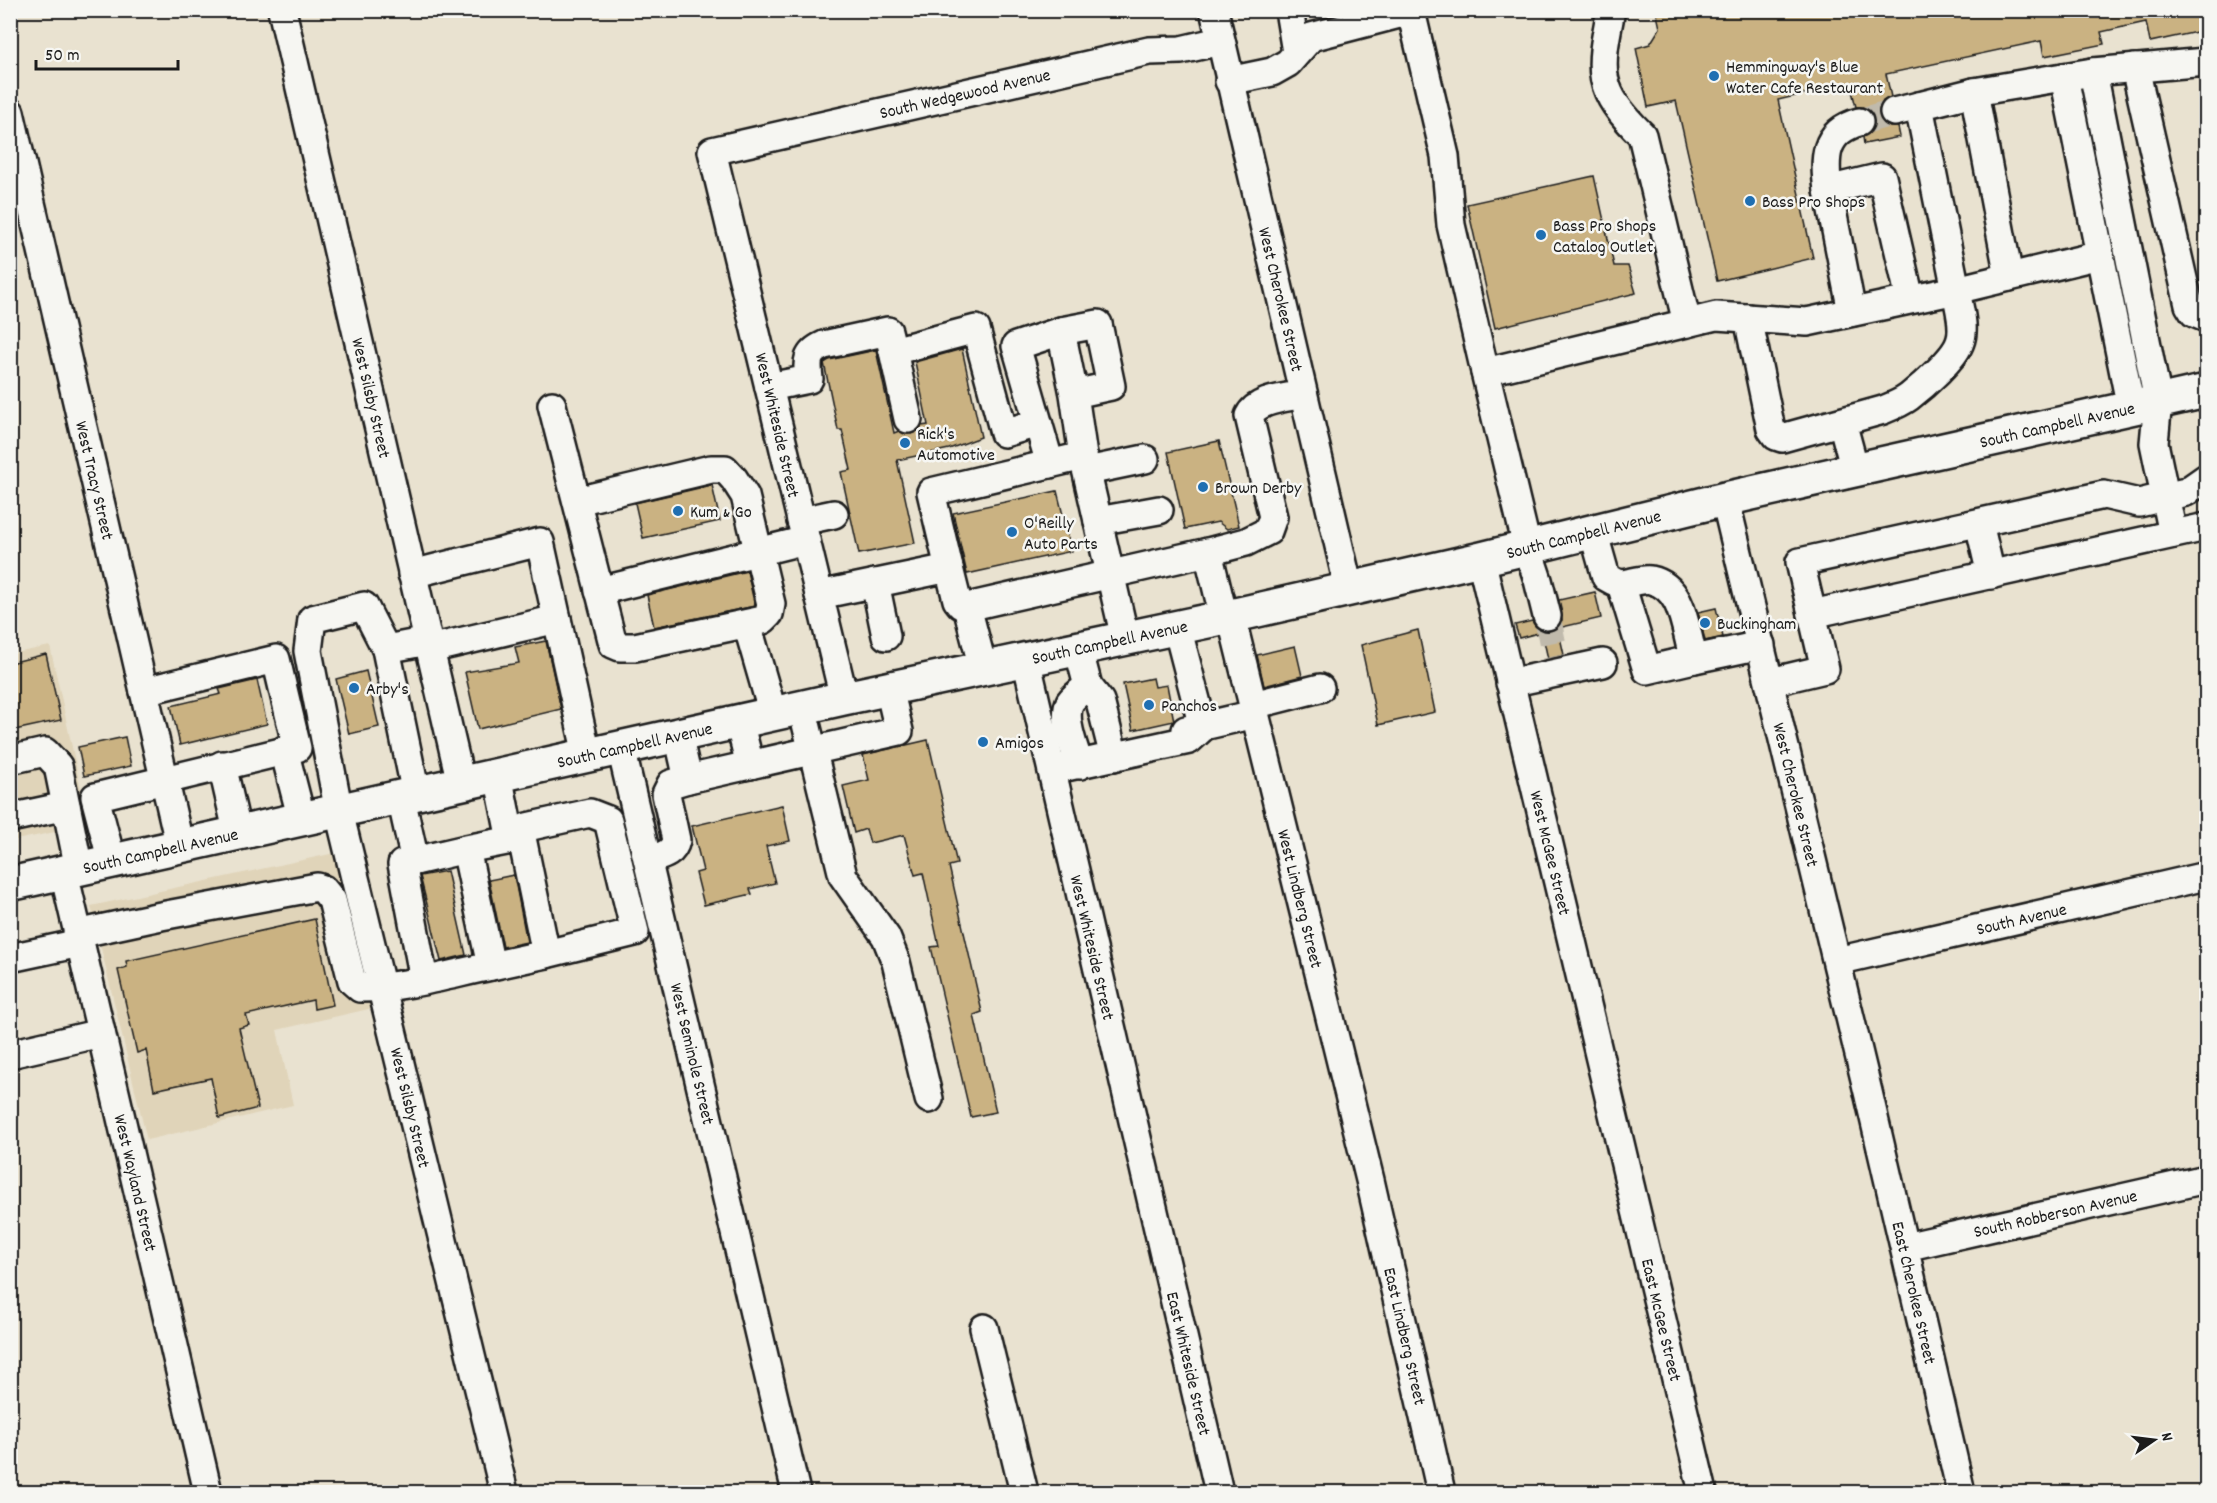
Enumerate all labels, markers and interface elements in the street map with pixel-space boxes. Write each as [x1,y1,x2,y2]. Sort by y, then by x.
scale bar [36,33,178,71]
text: 50 m [45,44,80,69]
place label: Hemmingway's Blue Water Cafe Restaurant [1726,56,1883,102]
street label: South Wedgewood Avenue [877,64,1053,127]
marker: Hemmingway's Blue Water Cafe Restaurant [1707,69,1721,83]
place label: Bass Pro Shops [1762,191,1865,216]
marker: Bass Pro Shops [1743,194,1757,208]
place label: Bass Pro Shops Catalog Outlet [1553,215,1656,261]
street label: West Cherokee Street [1250,225,1308,375]
marker: Bass Pro Shops Catalog Outlet [1534,228,1548,242]
street label: West Silsby Street [343,336,395,461]
street label: West Whiteside Street [747,351,804,501]
street label: South Campbell Avenue [1977,397,2138,456]
street label: West Tracy Street [67,419,119,543]
place label: Rick's Automotive [917,423,995,469]
marker: Rick's Automotive [898,436,912,450]
place label: Brown Derby [1215,477,1302,502]
marker: Brown Derby [1196,480,1210,494]
place label: Kum & Go [690,501,752,526]
marker: Kum & Go [671,504,685,518]
street label: South Campbell Avenue [1504,505,1664,567]
place label: O'Reilly Auto Parts [1024,512,1098,558]
marker: O'Reilly Auto Parts [1005,525,1019,539]
place label: Buckingham [1717,613,1796,638]
street label: South Campbell Avenue [1030,615,1190,673]
marker: Buckingham [1698,616,1712,630]
place label: Arby's [366,678,409,703]
marker: Arby's [347,681,361,695]
place label: Panchos [1161,695,1217,720]
marker: Panchos [1142,698,1156,712]
street label: South Campbell Avenue [555,718,715,777]
street label: West Cherokee Street [1764,720,1823,870]
place label: Amigos [995,732,1044,757]
marker: Amigos [976,735,990,749]
street label: West McGee Street [1522,789,1575,919]
street label: South Campbell Avenue [81,823,241,882]
street label: West Lindberg Street [1269,827,1327,972]
street label: West Whiteside Street [1061,873,1119,1023]
street label: South Avenue [1974,898,2069,944]
street label: West Seminole Street [662,981,719,1128]
street label: West Silsby Street [382,1046,435,1171]
street label: West Wayland Street [106,1112,162,1255]
street label: South Robberson Avenue [1972,1185,2140,1246]
street label: East Cherokee Street [1884,1219,1941,1367]
street label: East McGee Street [1633,1256,1686,1385]
street label: East Lindberg Street [1375,1265,1431,1408]
street label: East Whiteside Street [1158,1290,1216,1438]
north arrow [2124,1410,2184,1470]
text: N [2154,1430,2178,1444]

